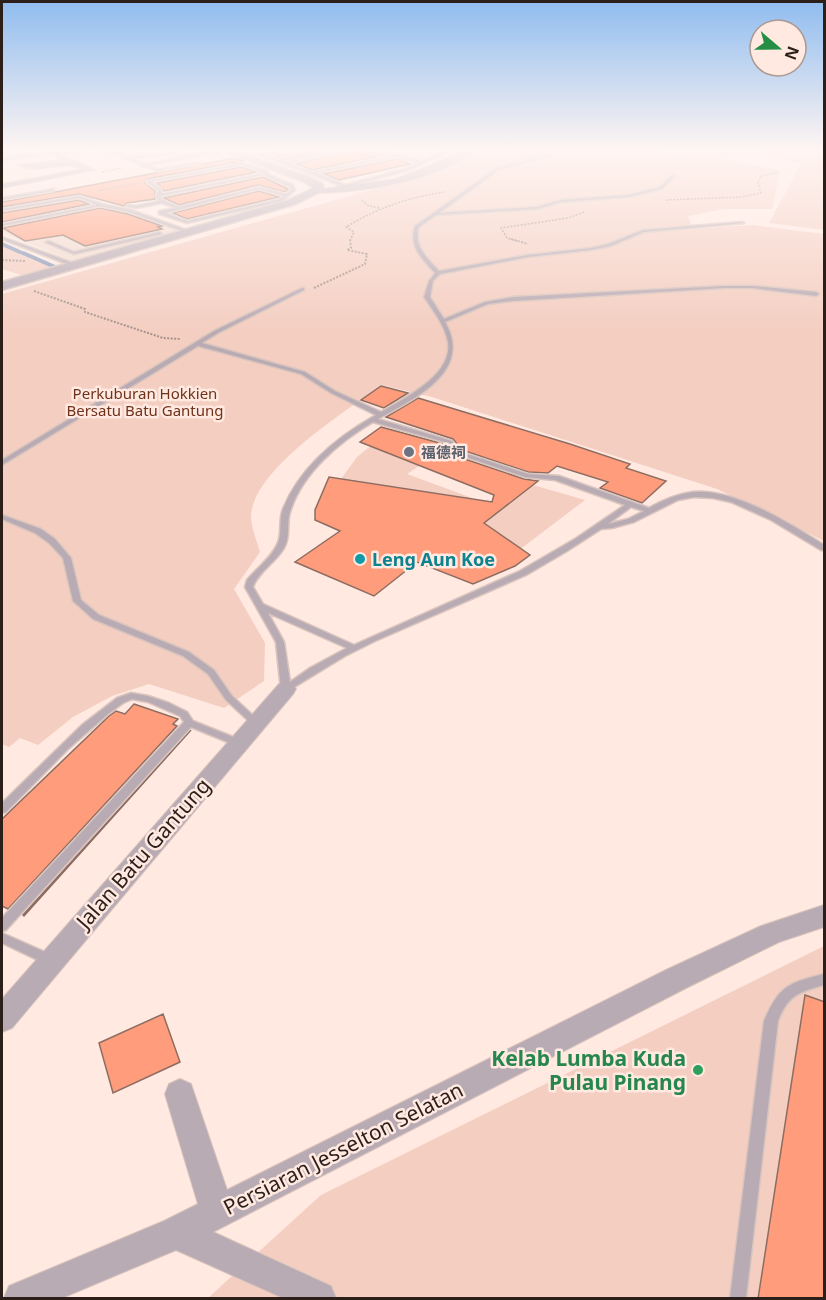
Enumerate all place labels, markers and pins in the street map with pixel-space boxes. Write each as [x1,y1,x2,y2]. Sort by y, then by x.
place label: 福德祠 [421,442,466,462]
marker: 福德祠 [402,445,416,459]
place label: Leng Aun Koe [372,547,495,571]
marker: Leng Aun Koe [353,552,367,566]
place label: Kelab Lumba Kuda Pulau Pinang [491,1044,686,1096]
marker: Kelab Lumba Kuda Pulau Pinang [691,1063,705,1077]

